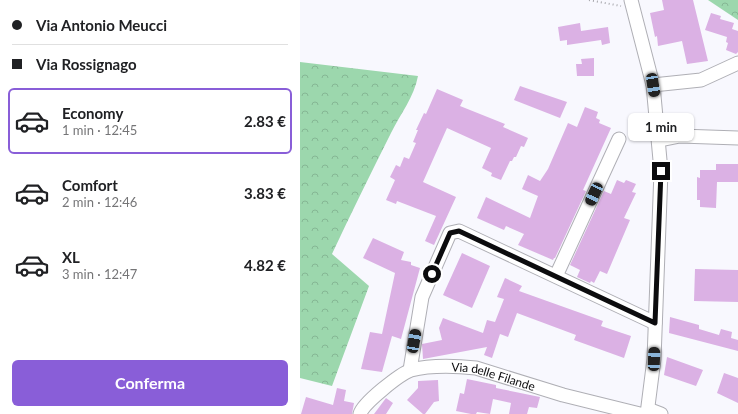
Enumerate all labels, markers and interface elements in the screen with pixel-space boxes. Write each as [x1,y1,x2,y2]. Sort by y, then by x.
text: Via Antonio Meucci [36,16,167,34]
text: Via Rossignago [36,55,137,73]
car [645,72,661,98]
icon: car [14,103,50,139]
text: Economy [62,104,123,122]
text: 2.83 € [244,112,286,130]
callout: 1 min [628,113,694,141]
text: 1 min [645,119,677,135]
text: 1 min · 12:45 [62,122,137,138]
route end [652,162,670,180]
icon: car [14,175,50,211]
text: Comfort [62,176,118,194]
car [583,181,605,207]
text: 3.83 € [244,184,286,202]
text: 2 min · 12:46 [62,194,137,210]
icon: car [14,247,50,283]
text: XL [62,248,80,266]
text: 4.82 € [244,256,286,274]
route start [423,265,441,283]
text: 3 min · 12:47 [62,266,137,282]
car [406,328,422,354]
car [648,347,660,371]
street label: Via delle Filande [451,359,537,393]
button: Conferma [12,360,288,406]

